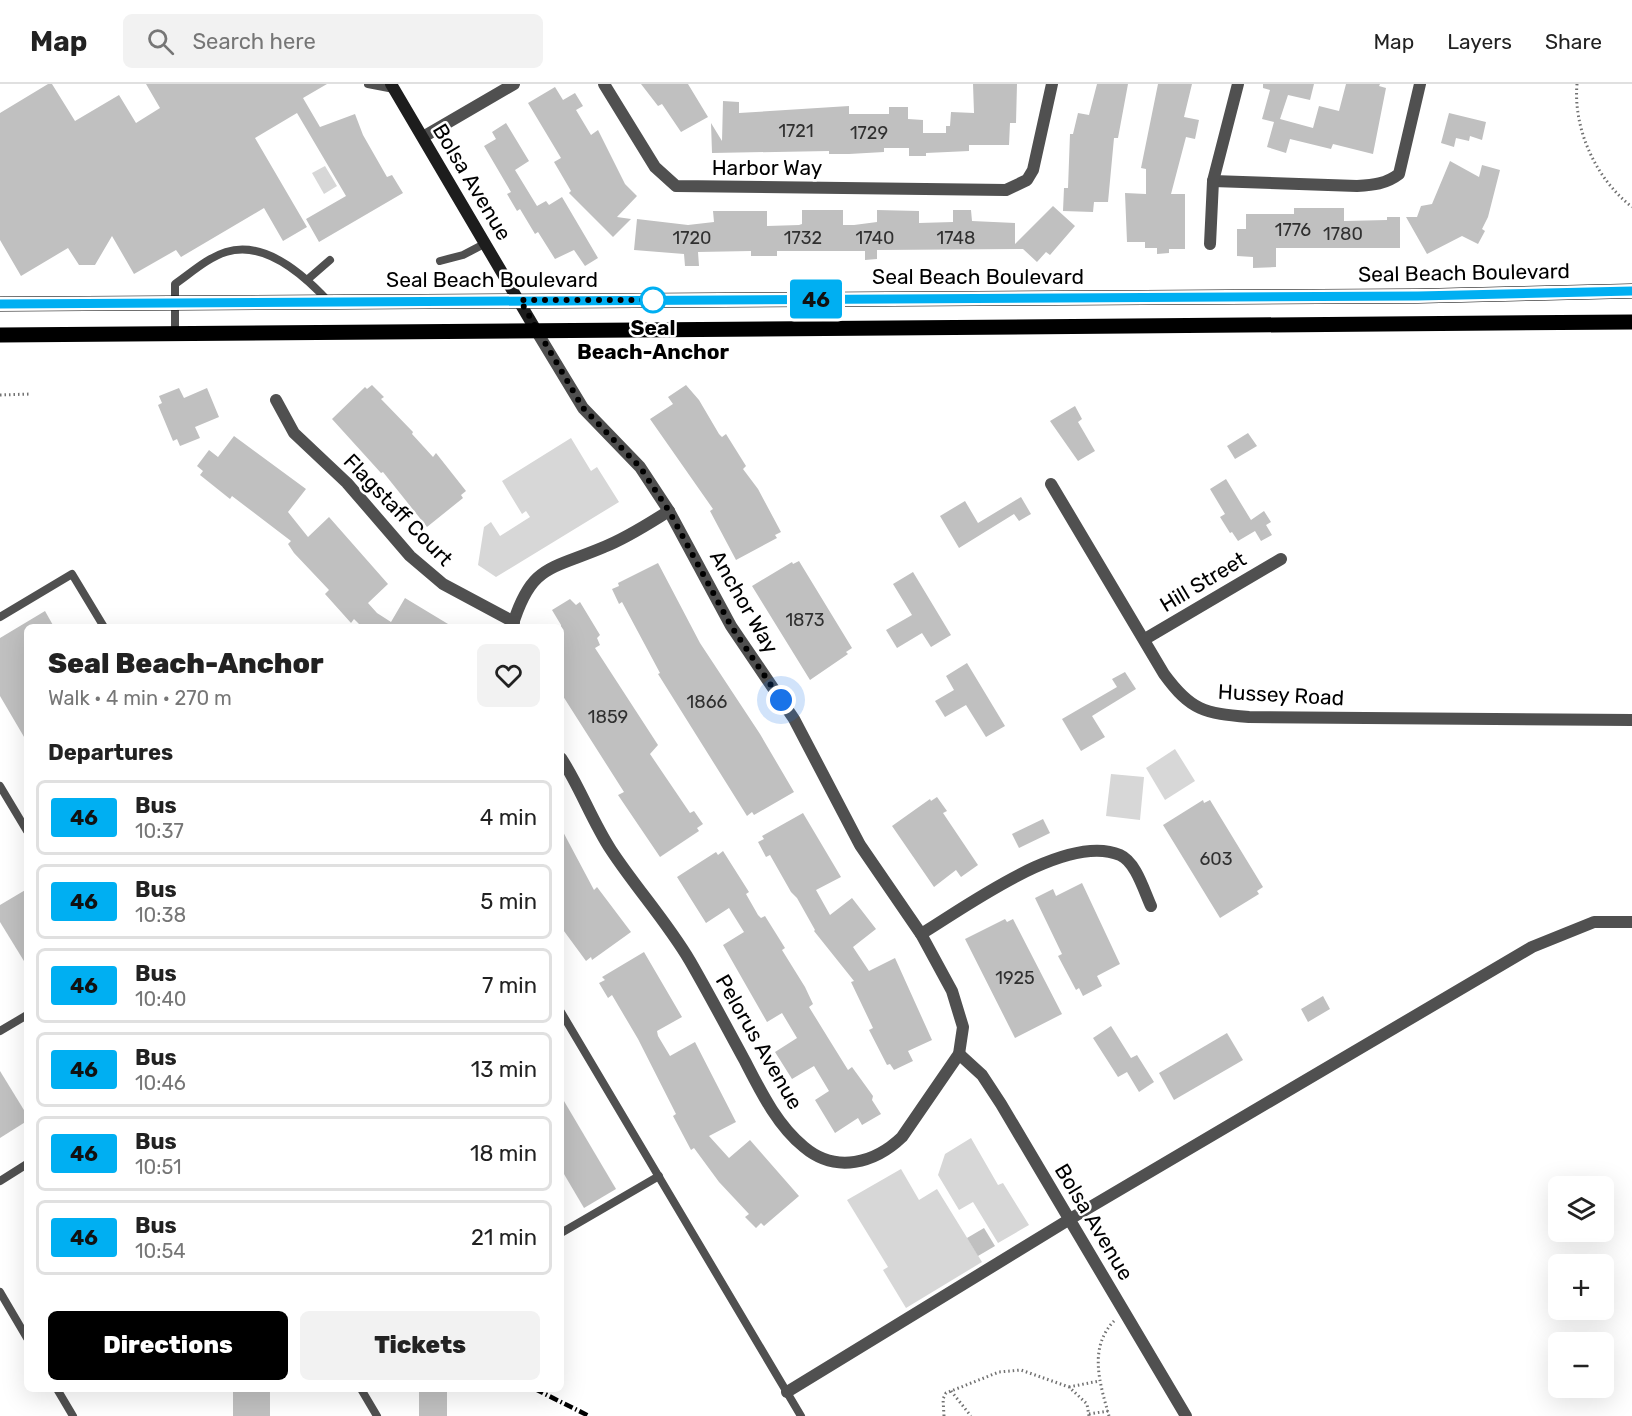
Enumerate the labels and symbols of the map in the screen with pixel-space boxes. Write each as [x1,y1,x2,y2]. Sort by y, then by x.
street label: Bolsa Avenue [428,119,517,245]
house number: 1721 [778,120,814,142]
house number: 1729 [850,122,888,144]
street label: Harbor Way [712,155,823,180]
house number: 1776 [1275,219,1311,241]
house number: 1780 [1323,223,1363,245]
house number: 1720 [673,227,711,249]
house number: 1732 [784,227,822,249]
house number: 1740 [856,227,894,249]
house number: 1748 [937,227,975,249]
street label: Seal Beach Boulevard [1358,258,1570,287]
street label: Seal Beach Boulevard [872,264,1084,289]
street label: Seal Beach Boulevard [386,267,598,292]
line badge: 46 [789,280,843,318]
marker: Seal Beach-Anchor [640,287,666,313]
place label: Seal Beach-Anchor [577,315,730,364]
street label: Flagstaff Court [339,448,458,571]
street label: Anchor Way [705,546,784,658]
street label: Hill Street [1155,546,1250,617]
house number: 1873 [785,609,825,631]
street label: Hussey Road [1217,679,1345,710]
your location [766,685,796,715]
house number: 1866 [687,691,728,713]
house number: 1859 [588,706,628,728]
house number: 603 [1199,848,1233,870]
house number: 1925 [995,967,1035,989]
street label: Pelorus Avenue [711,970,808,1114]
street label: Bolsa Avenue [1050,1159,1139,1285]

